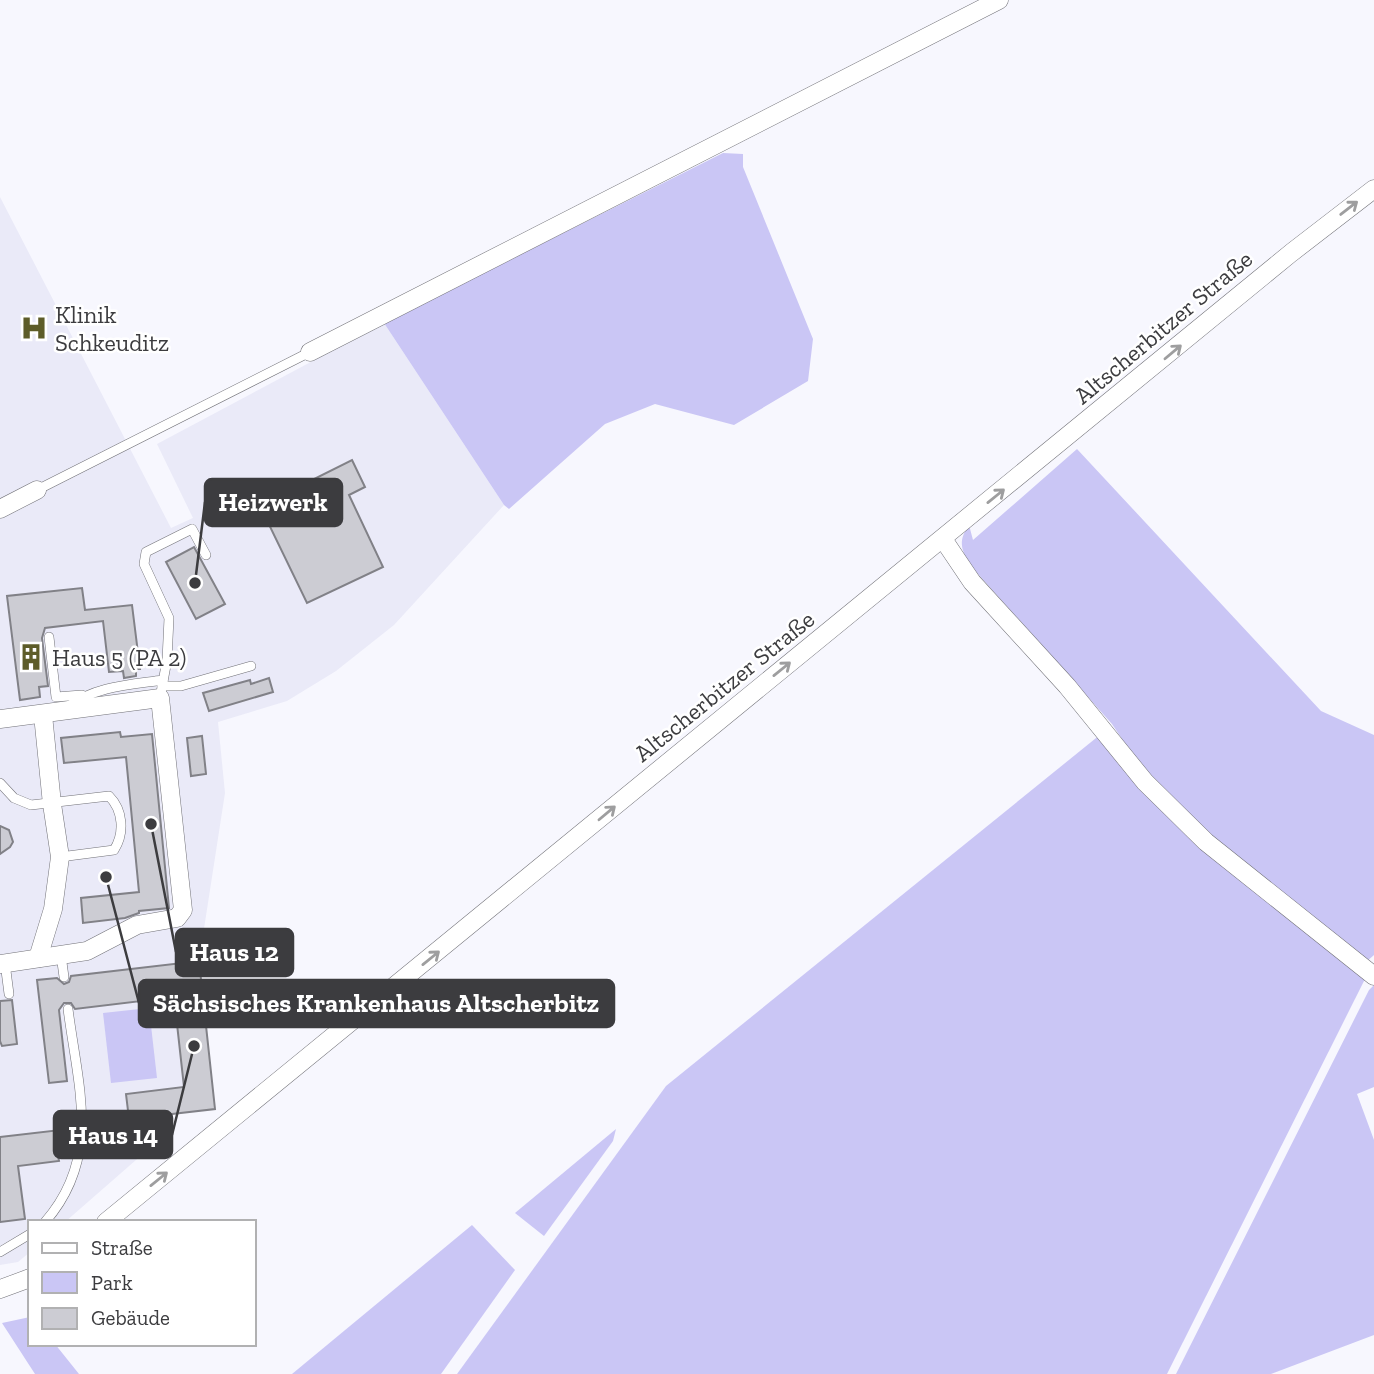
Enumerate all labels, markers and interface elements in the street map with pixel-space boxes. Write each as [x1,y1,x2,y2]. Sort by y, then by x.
one-way arrow [1339,201,1358,216]
street label: Altscherbitzer Straße [1068,244,1258,410]
place label: Klinik Schkeuditz [55,300,169,357]
hospital icon: Klinik Schkeuditz [19,313,49,343]
one-way arrow [1163,344,1181,360]
callout: Heizwerk [205,479,342,526]
text: Heizwerk [218,486,328,518]
one-way arrow [987,488,1005,504]
street label: Altscherbitzer Straße [628,604,820,768]
building icon: Haus 5 (PA 2) [16,642,46,672]
place label: Haus 5 (PA 2) [52,643,186,672]
one-way arrow [773,661,791,677]
one-way arrow [597,806,615,821]
callout: Haus 12 [176,929,293,976]
text: Haus 12 [189,936,279,968]
one-way arrow [421,950,439,965]
callout: Sächsisches Krankenhaus Altscherbitz [139,980,614,1027]
text: Sächsisches Krankenhaus Altscherbitz [153,987,599,1019]
callout: Haus 14 [54,1111,172,1158]
text: Haus 14 [68,1119,158,1151]
one-way arrow [150,1171,168,1186]
legend [28,1220,256,1346]
text: Straße [91,1235,153,1260]
text: Park [91,1270,133,1295]
text: Gebäude [91,1305,170,1330]

